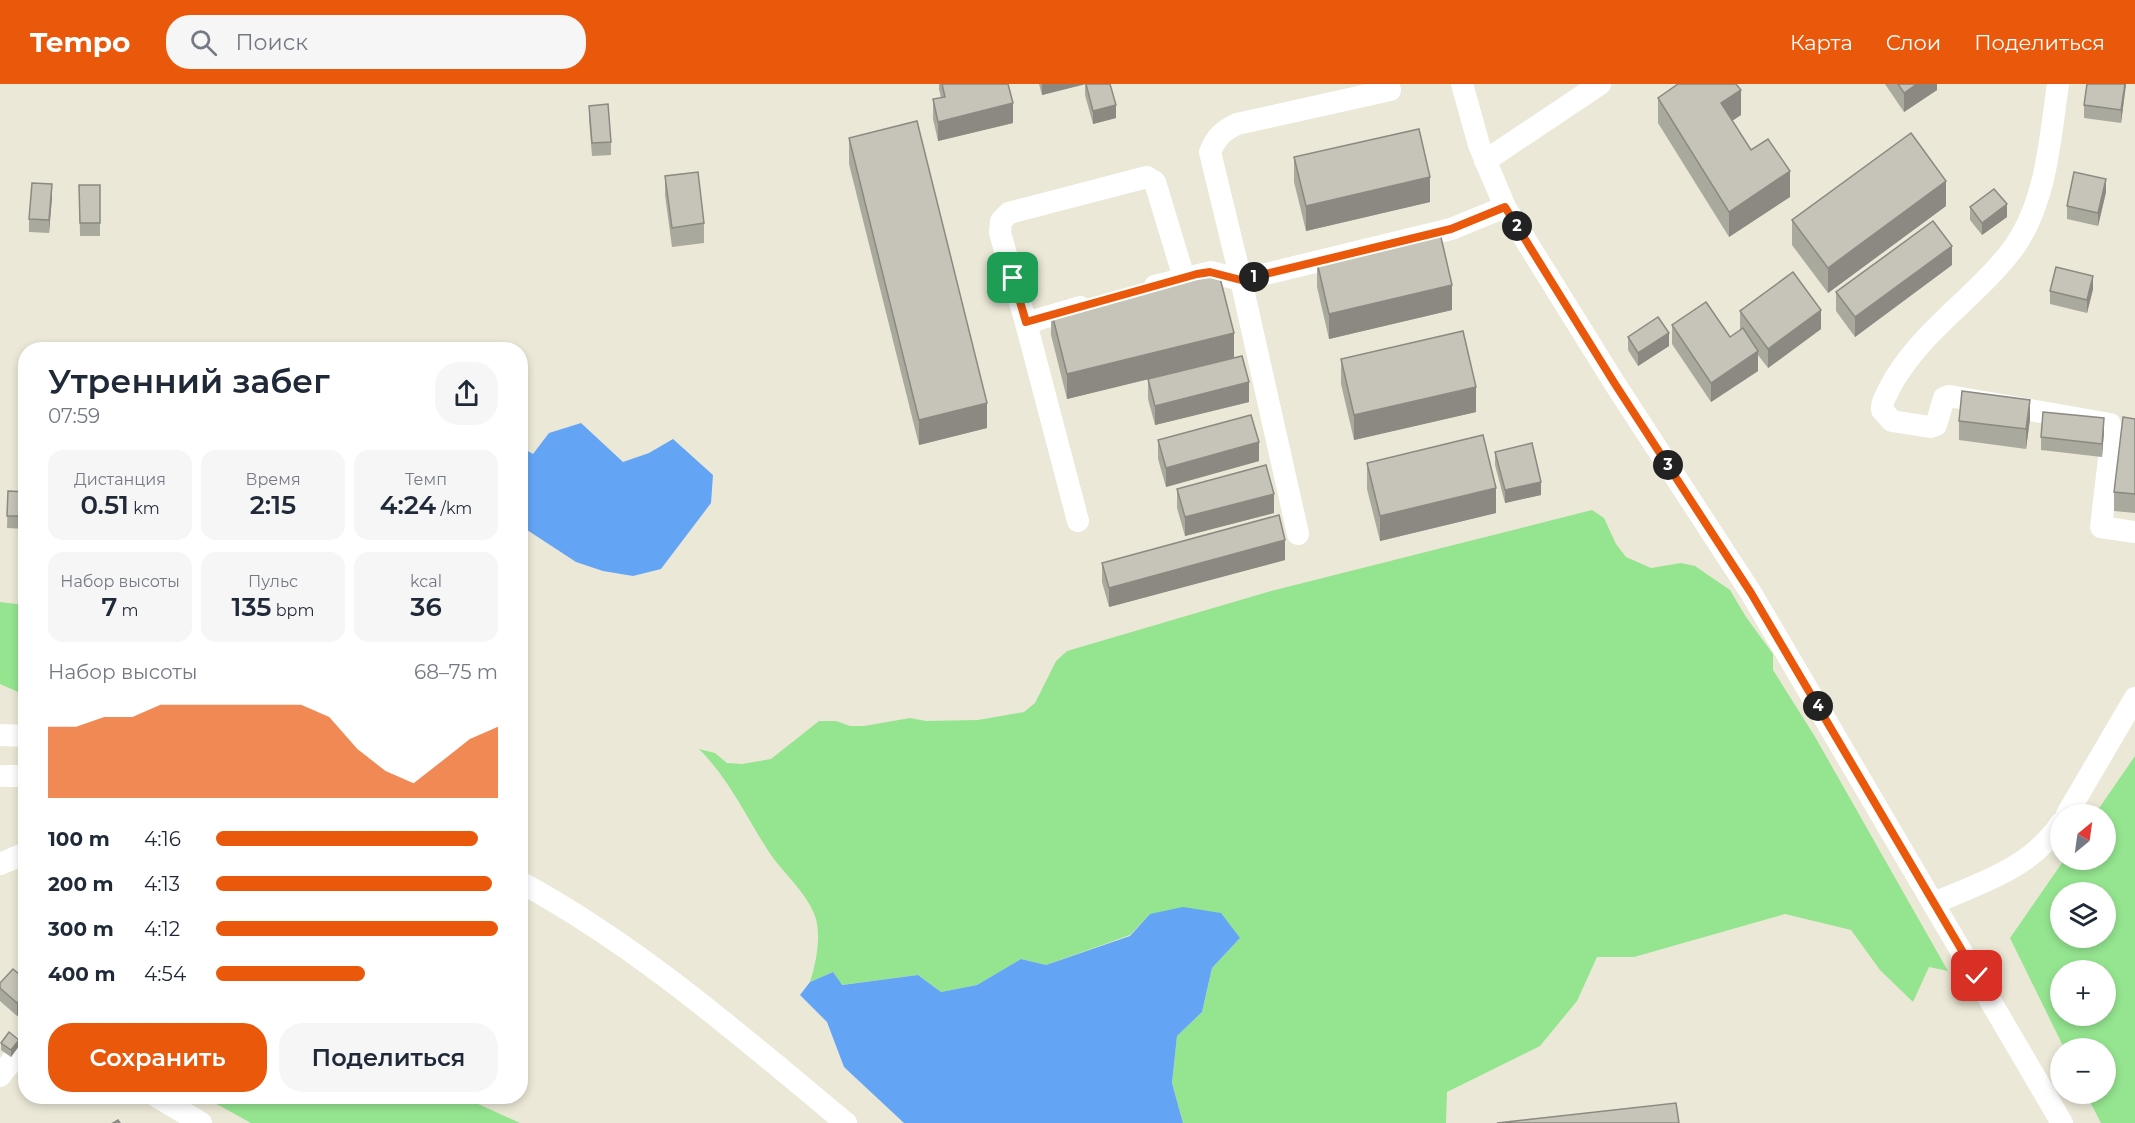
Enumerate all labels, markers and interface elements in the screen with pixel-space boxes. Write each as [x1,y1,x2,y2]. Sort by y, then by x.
search box [166,15,586,69]
text: Tempo [30,25,130,59]
icon: search [187,26,220,59]
text: Поиск [235,29,308,56]
text: Карта [1790,30,1853,55]
text: Слои [1886,30,1941,55]
text: Поделиться [1974,30,2105,55]
pin: 2 [1502,211,1532,241]
text: 2 [1512,216,1522,235]
pin [987,252,1038,303]
icon: arrive [996,261,1029,294]
pin: 1 [1239,262,1269,292]
text: 1 [1251,267,1257,286]
text: Утренний забег [48,361,330,401]
button: share [435,362,498,425]
text: 07:59 [48,404,100,428]
pin: 3 [1653,450,1683,480]
text: 3 [1663,455,1673,474]
text: Дистанция [74,470,166,489]
text: Время [245,470,301,489]
text: Темп [405,470,447,489]
text: 0.51 [80,489,129,521]
text: 2:15 [250,489,296,521]
text: 4:24 [380,489,436,521]
text: km [129,499,160,518]
text: /km [436,499,472,518]
text: Набор высоты [60,572,180,591]
text: Пульс [248,572,298,591]
text: kcal [410,572,442,591]
text: 7 [102,591,117,623]
text: 135 [232,591,272,623]
text: 36 [410,591,442,623]
text: m [117,601,138,620]
text: bpm [272,601,314,620]
text: Набор высоты [48,660,197,684]
text: 68–75 m [414,660,498,684]
pin: 4 [1803,691,1833,721]
text: 4 [1812,696,1824,715]
north arrow [2050,804,2116,870]
map controls [2050,804,2116,1104]
text: 100 m [48,827,110,851]
text: 4:16 [144,827,181,851]
text: 200 m [48,872,114,896]
text: 4:13 [144,872,180,896]
button: layers [2050,882,2116,948]
text: 300 m [48,917,114,941]
text: 4:12 [144,917,180,941]
pin [1951,950,2002,1001]
icon: check [1960,959,1993,992]
button: + [2050,960,2116,1026]
text: 400 m [48,962,116,986]
text: 4:54 [144,962,186,986]
button: Сохранить [48,1023,267,1092]
button: Поделиться [279,1023,498,1092]
button: − [2050,1038,2116,1104]

